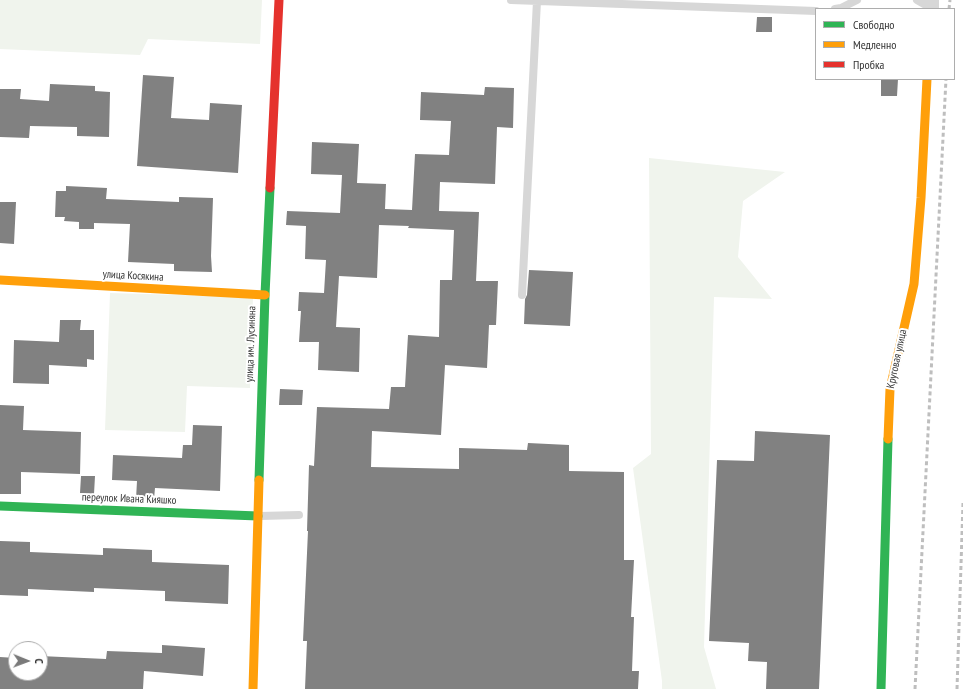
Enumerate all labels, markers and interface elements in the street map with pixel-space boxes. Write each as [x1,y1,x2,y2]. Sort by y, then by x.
legend [815,8,955,80]
text: Свободно [853,17,895,32]
text: Медленно [853,37,896,52]
text: Пробка [853,57,884,72]
street label: улица Косякина [102,268,164,284]
street label: улица им. Лусиняна [243,306,259,382]
street label: Круговая улица [884,328,910,390]
street label: переулок Ивана Кияшко [82,491,176,507]
north arrow [8,641,48,681]
text: С [32,659,46,664]

